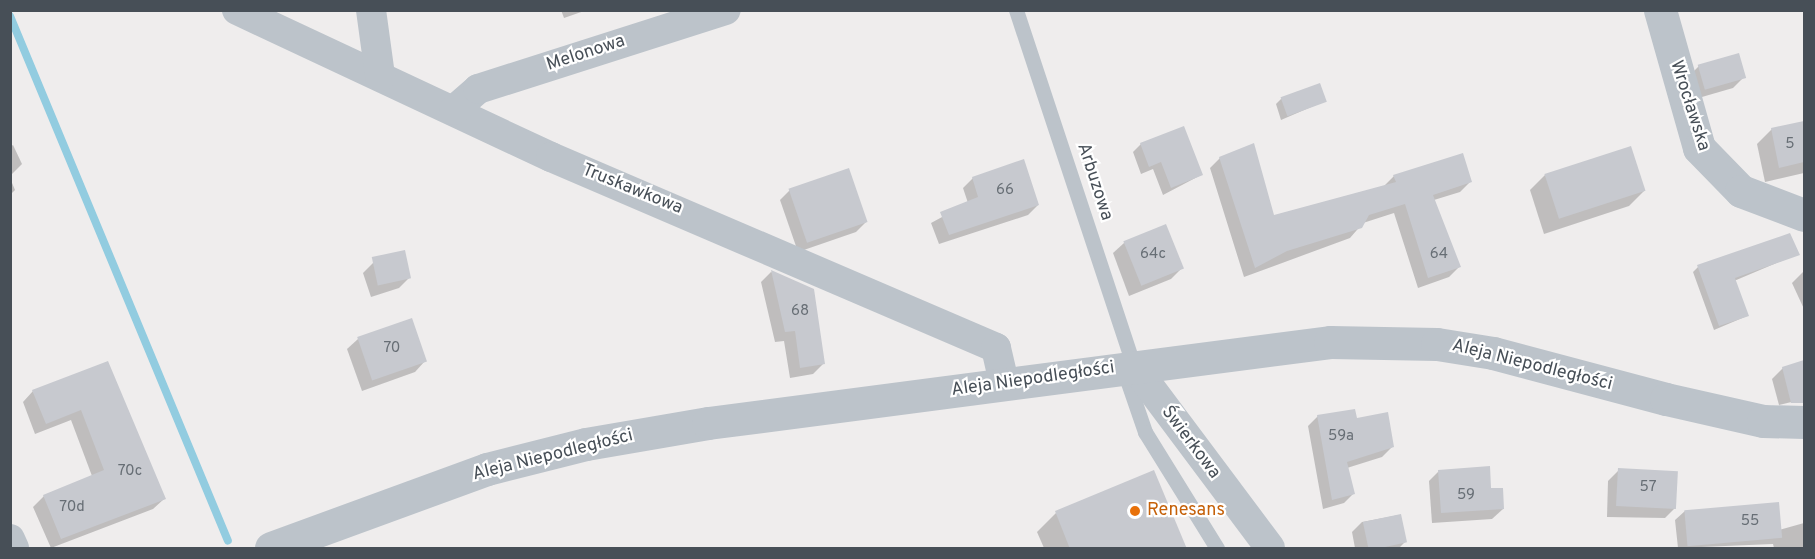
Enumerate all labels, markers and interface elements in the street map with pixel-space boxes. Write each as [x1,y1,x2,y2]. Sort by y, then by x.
street label: Melonowa [544,31,628,77]
street label: Wrocławska [1664,58,1714,154]
house number: 5 [1785,136,1795,154]
street label: Arbuzowa [1071,140,1117,224]
street label: Truskawkowa [579,160,685,220]
house number: 66 [996,182,1014,200]
house number: 64c [1140,246,1166,264]
house number: 64 [1430,246,1448,264]
house number: 68 [791,303,809,321]
street label: Aleja Niepodległości [1450,336,1614,396]
house number: 70 [383,340,401,358]
street label: Aleja Niepodległości [950,358,1116,402]
street label: Świerkowa [1156,402,1224,484]
street label: Aleja Niepodległości [471,426,635,486]
house number: 59a [1328,428,1354,446]
house number: 70c [118,463,142,481]
house number: 57 [1640,479,1656,497]
house number: 59 [1457,487,1475,505]
house number: 70d [59,499,85,517]
place label: Renesans [1147,500,1225,522]
marker: Renesans [1128,504,1142,518]
house number: 55 [1741,513,1759,531]

